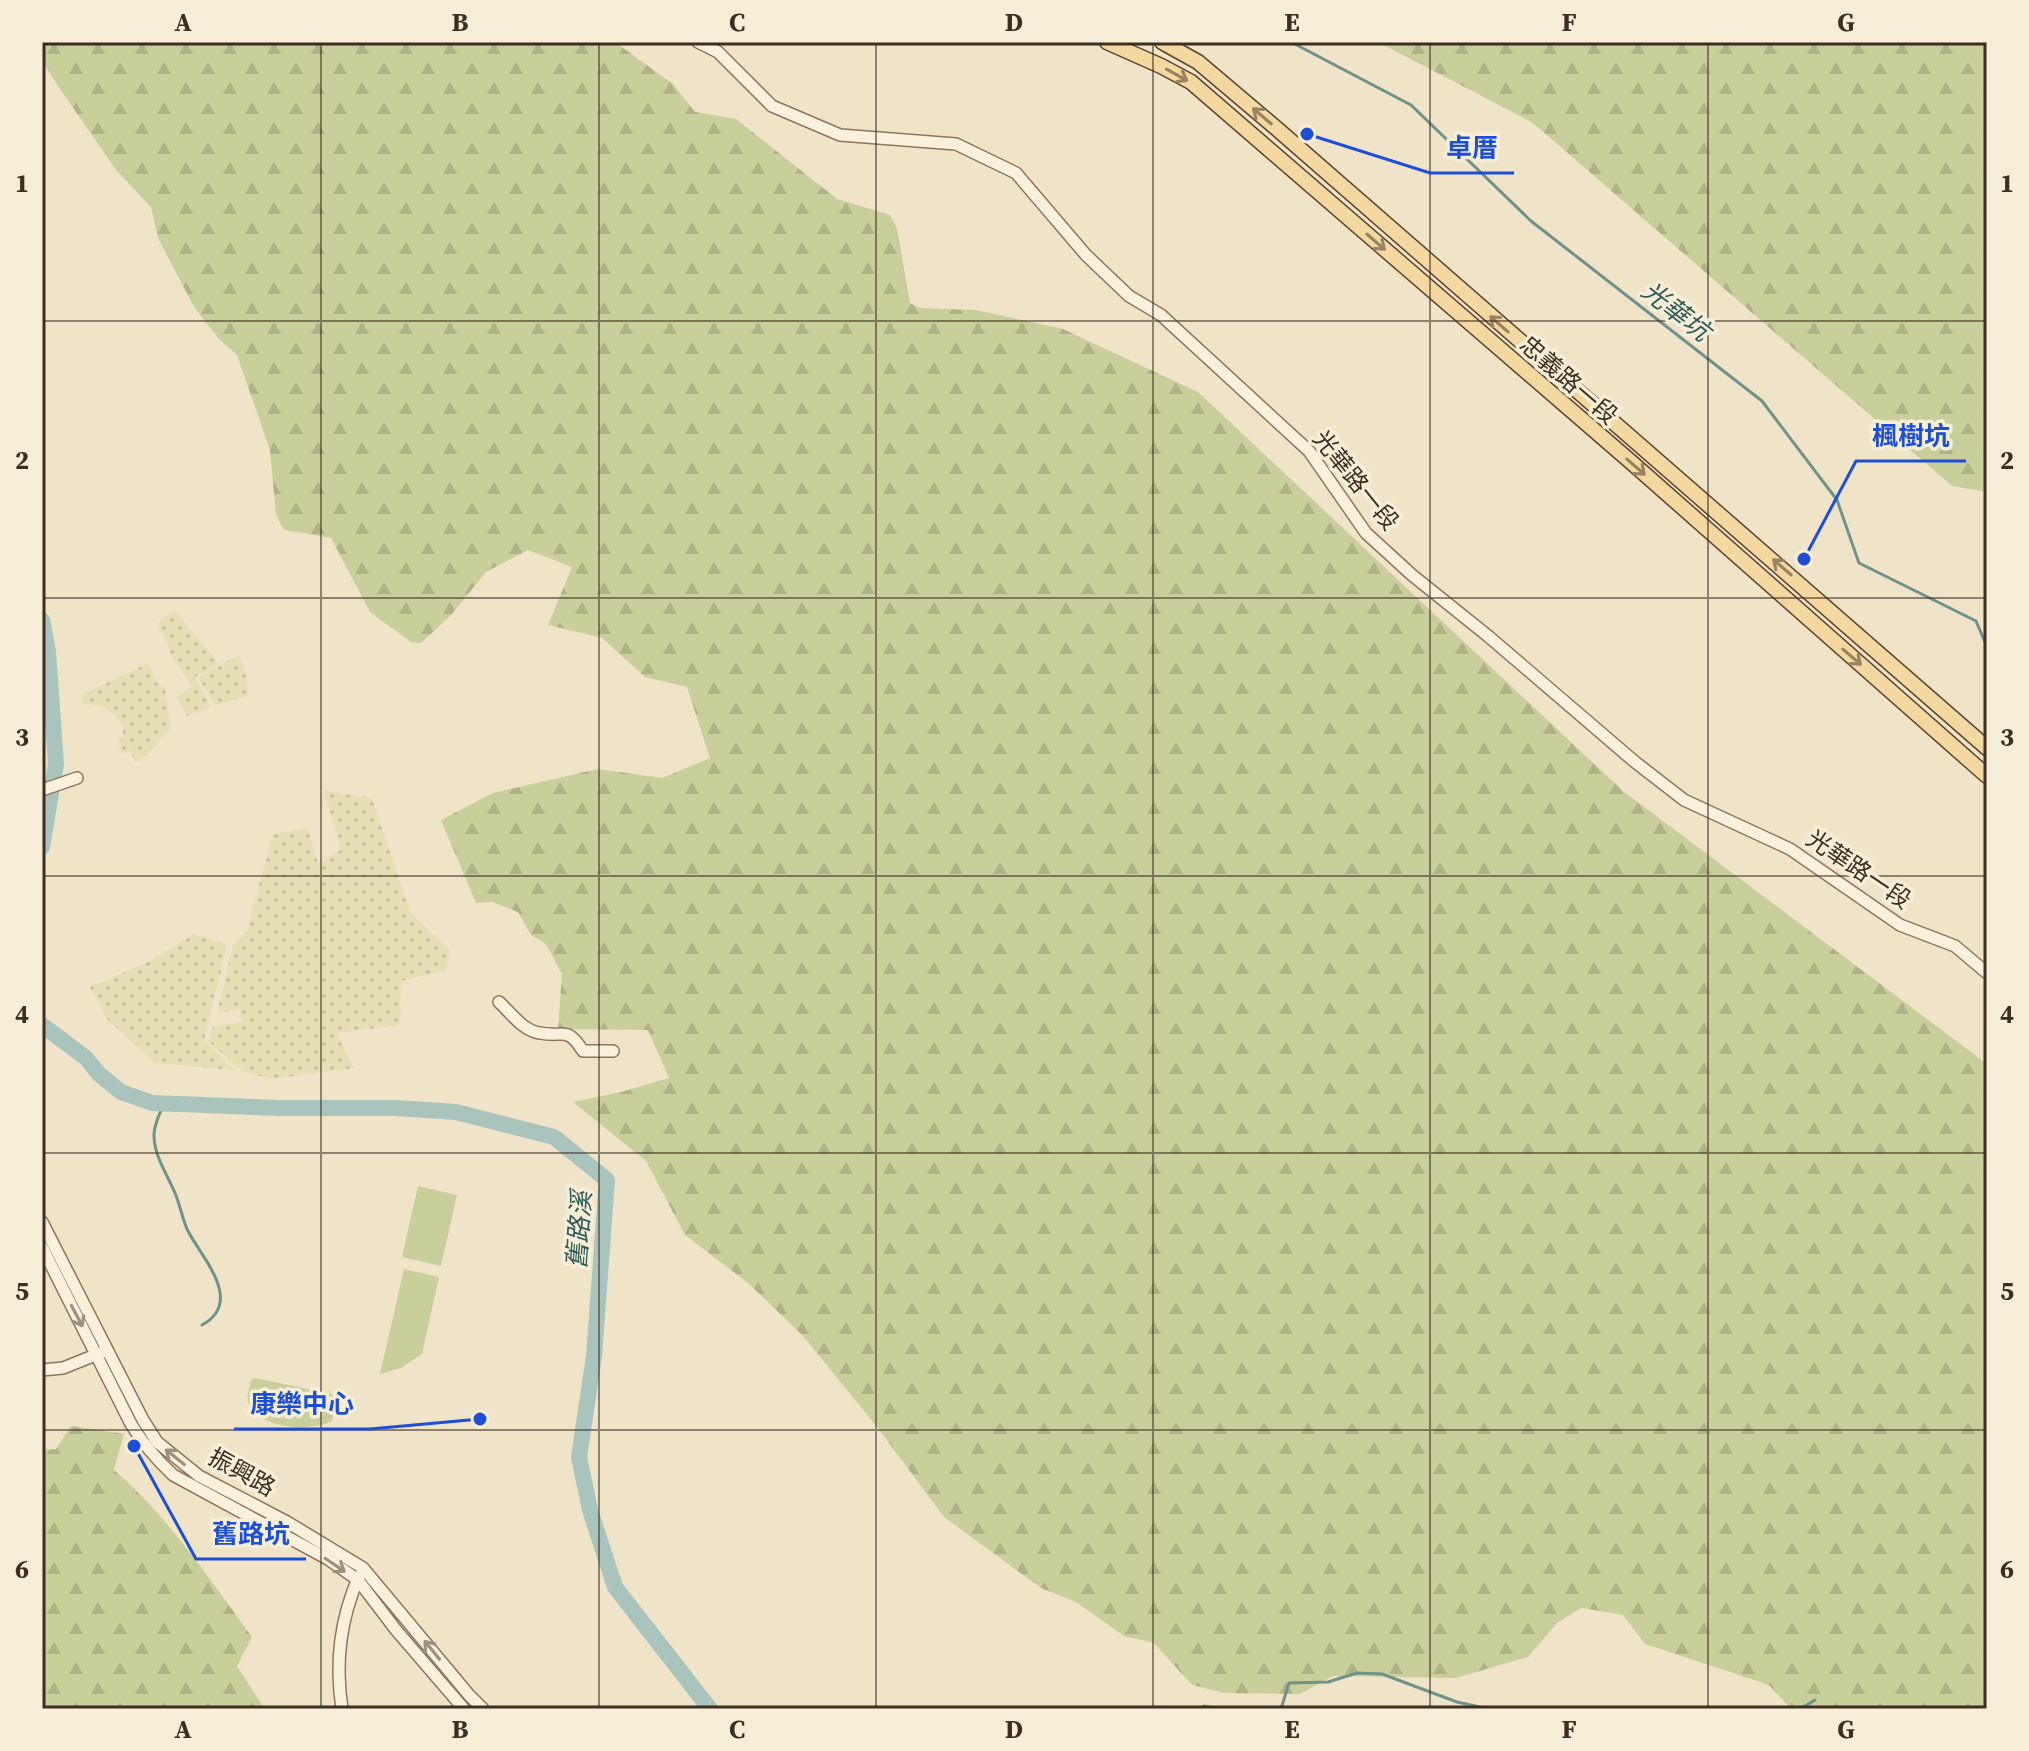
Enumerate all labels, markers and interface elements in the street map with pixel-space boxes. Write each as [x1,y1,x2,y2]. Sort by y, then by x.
text: A [174,4,192,40]
text: B [452,4,469,40]
text: C [729,4,745,40]
text: D [1005,4,1023,40]
text: E [1284,4,1300,40]
text: F [1561,4,1577,40]
text: G [1837,4,1855,40]
one-way arrow [1165,67,1189,83]
one-way arrow [1252,107,1272,125]
callout: 卓厝 [1430,123,1514,173]
text: 卓厝 [1446,130,1498,166]
text: 1 [15,165,29,201]
text: 1 [2000,165,2014,201]
one-way arrow [1365,233,1386,251]
water label: 光華坑 [1634,273,1721,352]
one-way arrow [1490,315,1510,333]
street label: 忠義路一段 [1513,328,1625,432]
callout: 楓樹坑 [1856,411,1966,461]
text: 楓樹坑 [1872,418,1950,454]
street label: 光華路一段 [1305,423,1407,537]
text: 2 [15,442,29,478]
text: 2 [2000,442,2014,478]
one-way arrow [1626,458,1646,476]
one-way arrow [1772,558,1792,576]
one-way arrow [1842,648,1862,666]
text: 3 [15,719,29,755]
text: 3 [2000,719,2014,755]
street label: 光華路一段 [1800,822,1918,916]
text: 4 [15,996,29,1032]
text: 4 [2000,996,2014,1032]
water label: 舊路溪 [558,1186,600,1270]
text: 5 [15,1273,29,1309]
text: 5 [2000,1273,2014,1309]
one-way arrow [69,1304,85,1328]
callout: 康樂中心 [234,1379,370,1429]
text: 康樂中心 [250,1386,354,1422]
street label: 振興路 [203,1440,281,1504]
one-way arrow [165,1449,186,1467]
callout: 舊路坑 [196,1509,306,1559]
text: 舊路坑 [212,1516,290,1552]
text: 6 [15,1551,29,1587]
text: 6 [2000,1551,2014,1587]
one-way arrow [323,1556,345,1573]
one-way arrow [423,1641,441,1661]
text: A [174,1711,192,1747]
text: B [452,1711,469,1747]
text: C [729,1711,745,1747]
text: D [1005,1711,1023,1747]
text: E [1284,1711,1300,1747]
text: F [1561,1711,1577,1747]
text: G [1837,1711,1855,1747]

